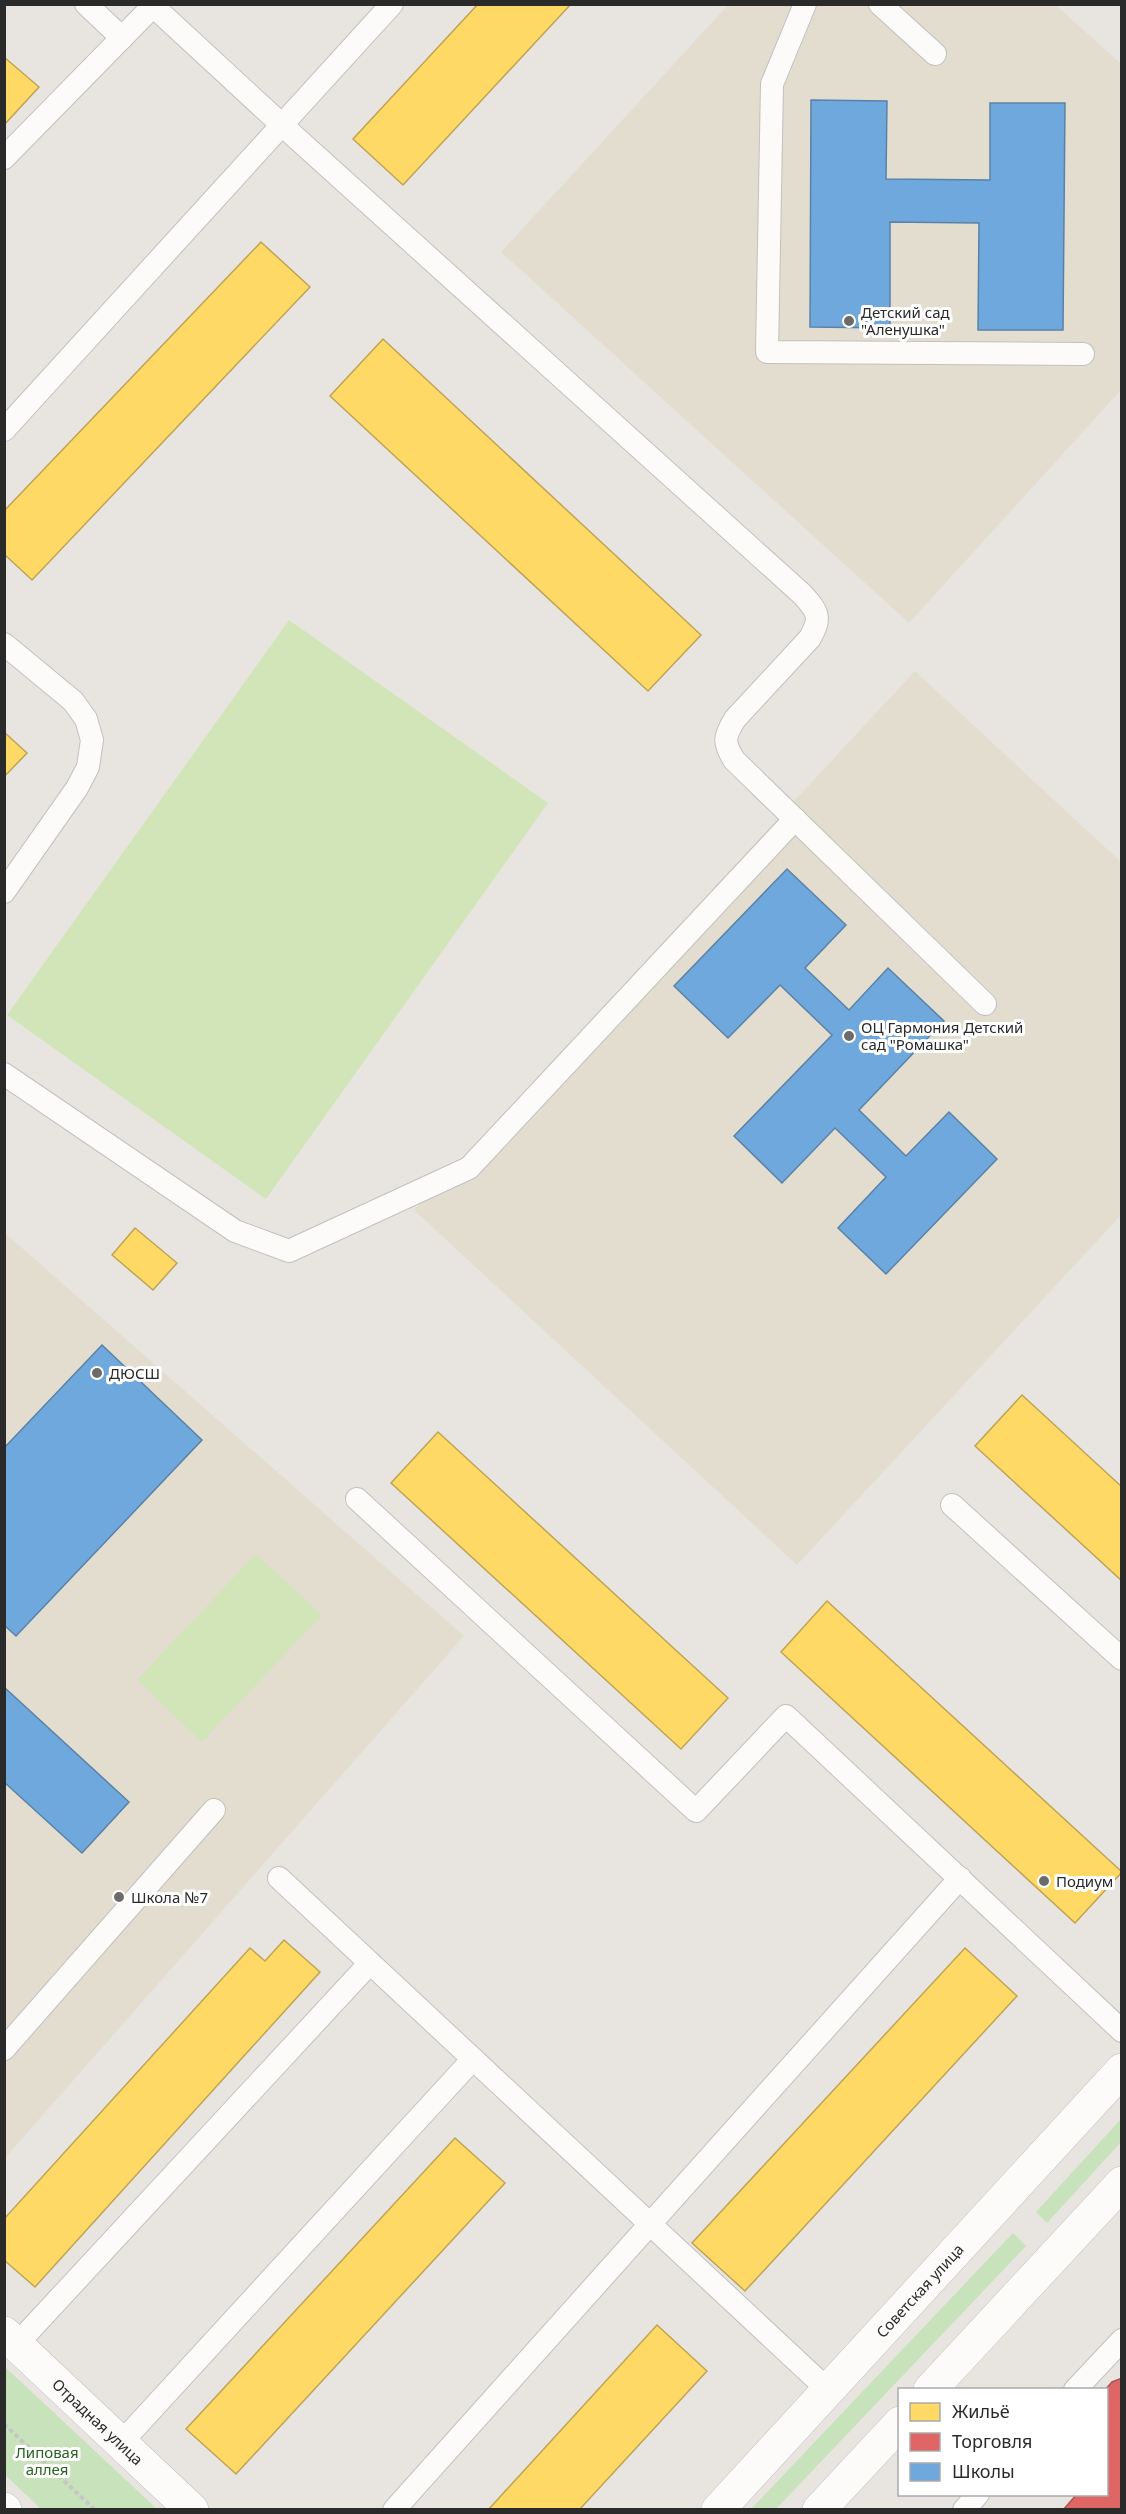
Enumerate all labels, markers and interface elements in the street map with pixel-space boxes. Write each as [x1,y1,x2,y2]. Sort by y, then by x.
place label: Детский сад "Аленушка" [861,302,950,339]
marker: Детский сад "Аленушка" [842,314,856,328]
place label: ОЦ Гармония Детский сад "Ромашка" [861,1017,1023,1054]
marker: ОЦ Гармония Детский сад "Ромашка" [842,1029,856,1043]
place label: ДЮСШ [109,1363,160,1383]
marker: ДЮСШ [90,1366,104,1380]
place label: Подиум [1056,1871,1113,1891]
marker: Подиум [1037,1874,1051,1888]
place label: Школа №7 [131,1887,208,1907]
marker: Школа №7 [112,1890,126,1904]
street label: Советская улица [871,2239,968,2342]
street label: Отрадная улица [48,2374,148,2469]
legend [898,2388,1108,2496]
text: Жильё [952,2399,1010,2423]
text: Торговля [952,2429,1032,2453]
park label: Липовая аллея [15,2442,79,2479]
text: Школы [952,2459,1015,2483]

